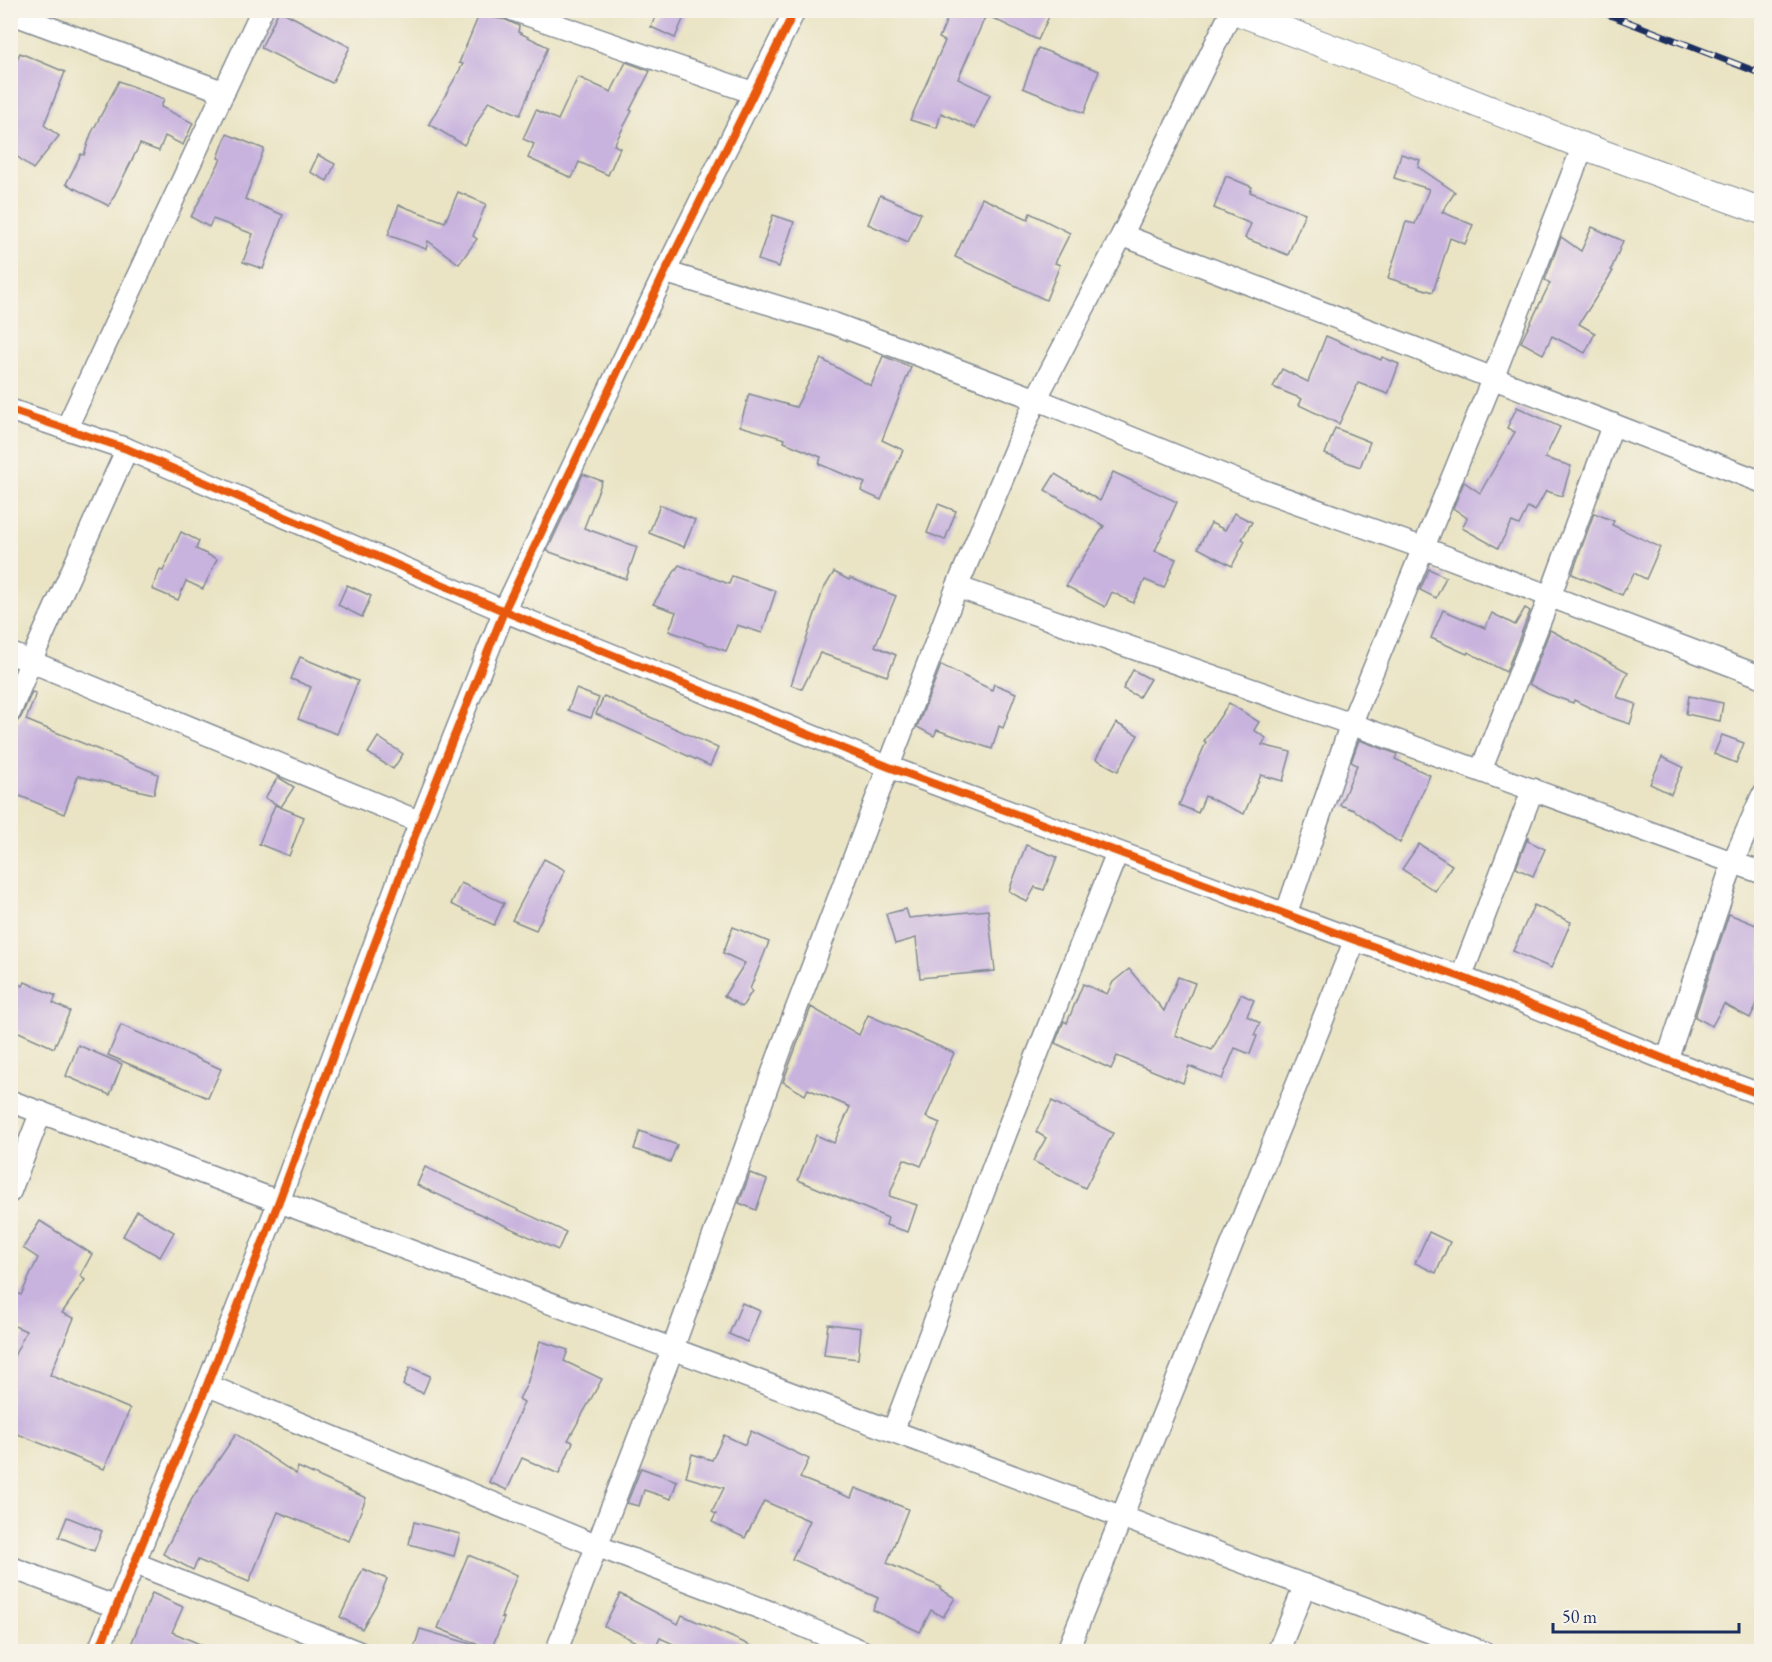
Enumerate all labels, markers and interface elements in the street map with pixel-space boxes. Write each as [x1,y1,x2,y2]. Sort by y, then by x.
scale bar [1553,1596,1739,1634]
text: 50 m [1562,1605,1597,1628]

